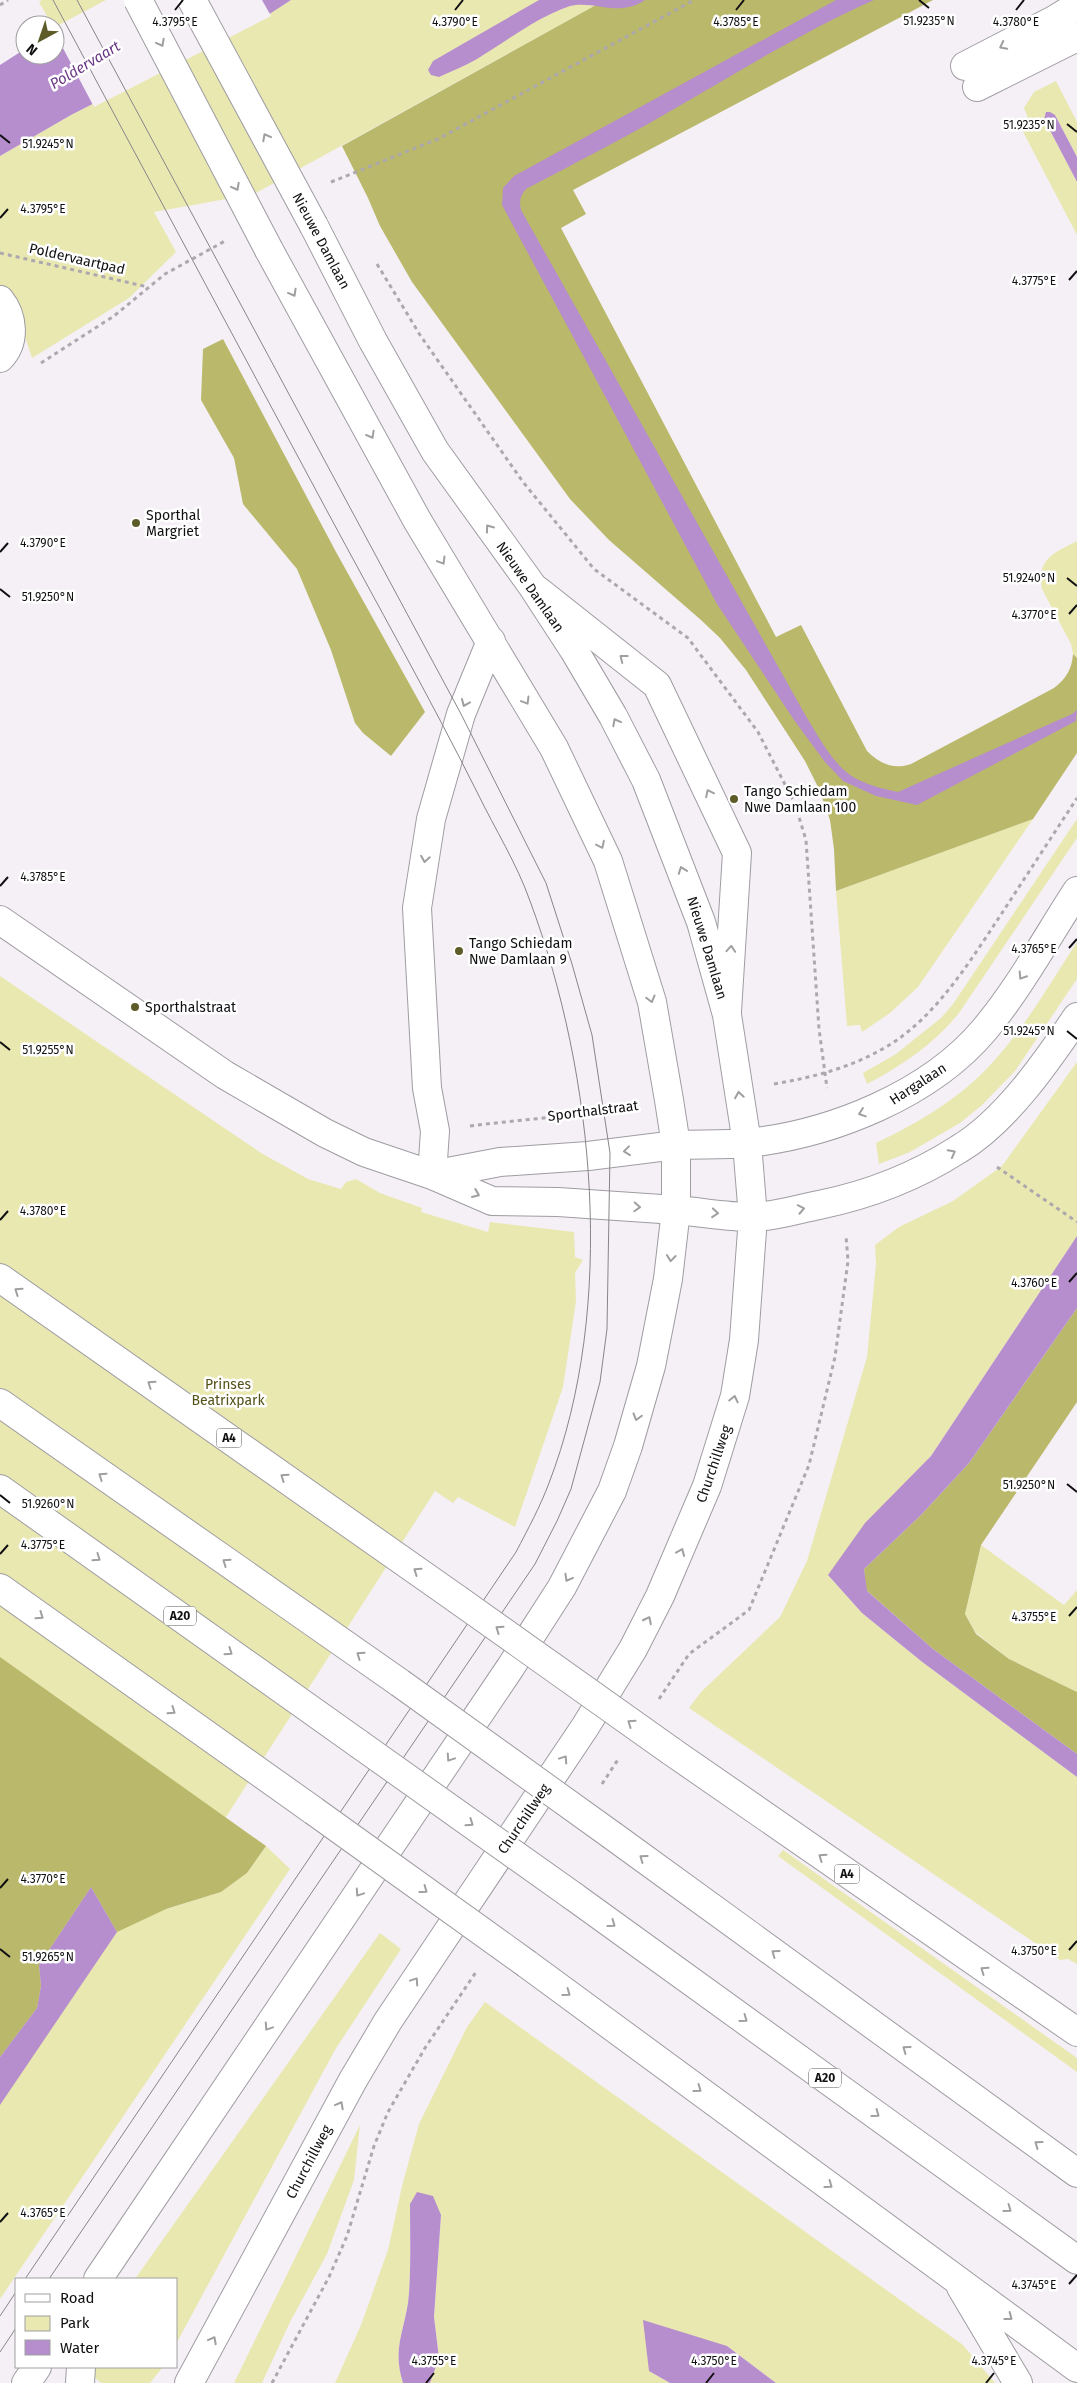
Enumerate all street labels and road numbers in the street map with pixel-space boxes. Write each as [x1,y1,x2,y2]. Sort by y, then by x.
street label: Nieuwe Damlaan [288,190,354,292]
street label: Poldervaartpad [27,240,127,278]
street label: Nieuwe Damlaan [492,538,568,636]
street label: Nieuwe Damlaan [683,895,731,1001]
street label: Hargalaan [886,1059,950,1109]
street label: Sporthalstraat [547,1097,640,1125]
street label: Churchillweg [693,1422,735,1505]
road number: A4 [216,1429,242,1448]
road number: A20 [164,1606,196,1625]
street label: Churchillweg [494,1780,554,1857]
road number: A4 [834,1865,860,1884]
road number: A20 [809,2068,841,2088]
street label: Churchillweg [282,2122,336,2202]

